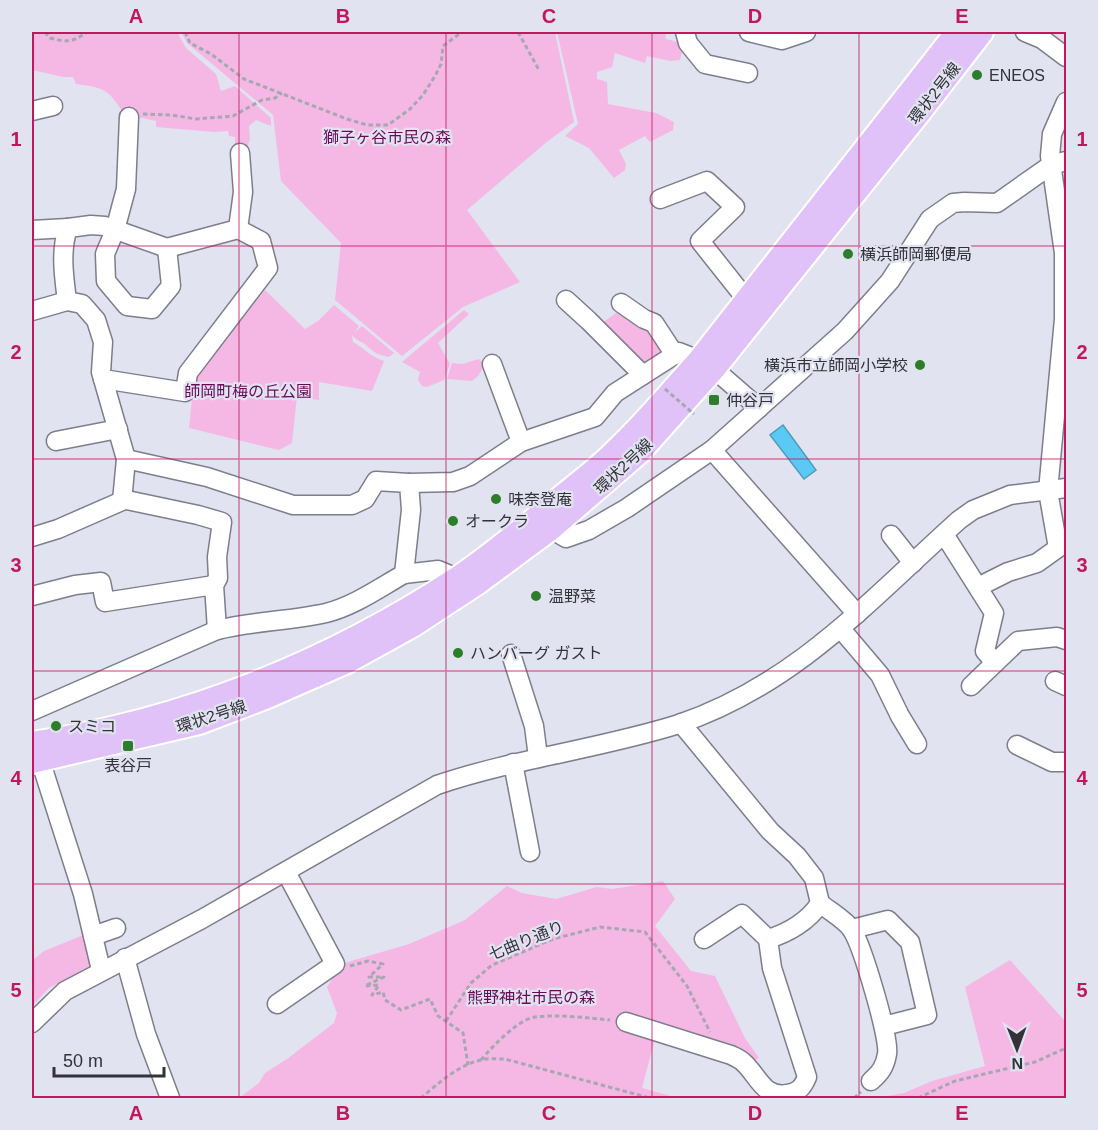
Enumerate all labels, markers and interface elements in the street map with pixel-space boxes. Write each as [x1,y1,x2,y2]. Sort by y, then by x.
text: A [129,5,143,27]
text: B [336,5,350,27]
text: C [542,5,556,27]
text: D [748,5,762,27]
text: E [955,5,969,27]
street label: 環状2号線 [905,59,964,127]
place label: ENEOS [989,67,1045,84]
marker: ENEOS [970,68,984,82]
text: 1 [10,128,22,150]
text: 1 [1076,128,1088,150]
park label: 獅子ヶ谷市民の森 [323,129,451,146]
place label: 横浜師岡郵便局 [860,246,972,263]
marker: 横浜師岡郵便局 [841,247,855,261]
text: 2 [10,341,22,363]
text: 2 [1076,341,1088,363]
place label: 横浜市立師岡小学校 [764,357,908,374]
marker: 横浜市立師岡小学校 [913,358,927,372]
park label: 師岡町梅の丘公園 [184,383,312,400]
place label: 仲谷戸 [726,392,774,409]
marker: 仲谷戸 [707,393,721,407]
street label: 環状2号線 [591,435,656,497]
place label: 味奈登庵 [508,491,572,508]
marker: 味奈登庵 [489,492,503,506]
place label: オークラ [465,513,529,530]
marker: オークラ [446,514,460,528]
text: 3 [10,554,22,576]
text: 3 [1076,554,1088,576]
place label: 温野菜 [548,588,596,605]
marker: 温野菜 [529,589,543,603]
place label: ハンバーグ ガスト [470,645,602,662]
marker: ハンバーグ ガスト [451,646,465,660]
street label: 環状2号線 [174,697,248,736]
place label: スミコ [68,718,116,735]
marker: スミコ [49,719,63,733]
marker: 表谷戸 [121,739,135,753]
place label: 表谷戸 [104,757,152,774]
text: 4 [10,767,22,789]
text: 4 [1076,767,1088,789]
street label: 七曲り通り [486,918,566,963]
text: 5 [10,979,22,1001]
text: 5 [1076,979,1088,1001]
park label: 熊野神社市民の森 [467,989,595,1006]
north arrow [987,1019,1047,1079]
scale bar [54,1040,164,1078]
text: 50 m [63,1051,103,1071]
text: N [1011,1055,1023,1072]
text: A [129,1102,143,1124]
text: B [336,1102,350,1124]
text: C [542,1102,556,1124]
text: D [748,1102,762,1124]
text: E [955,1102,969,1124]

